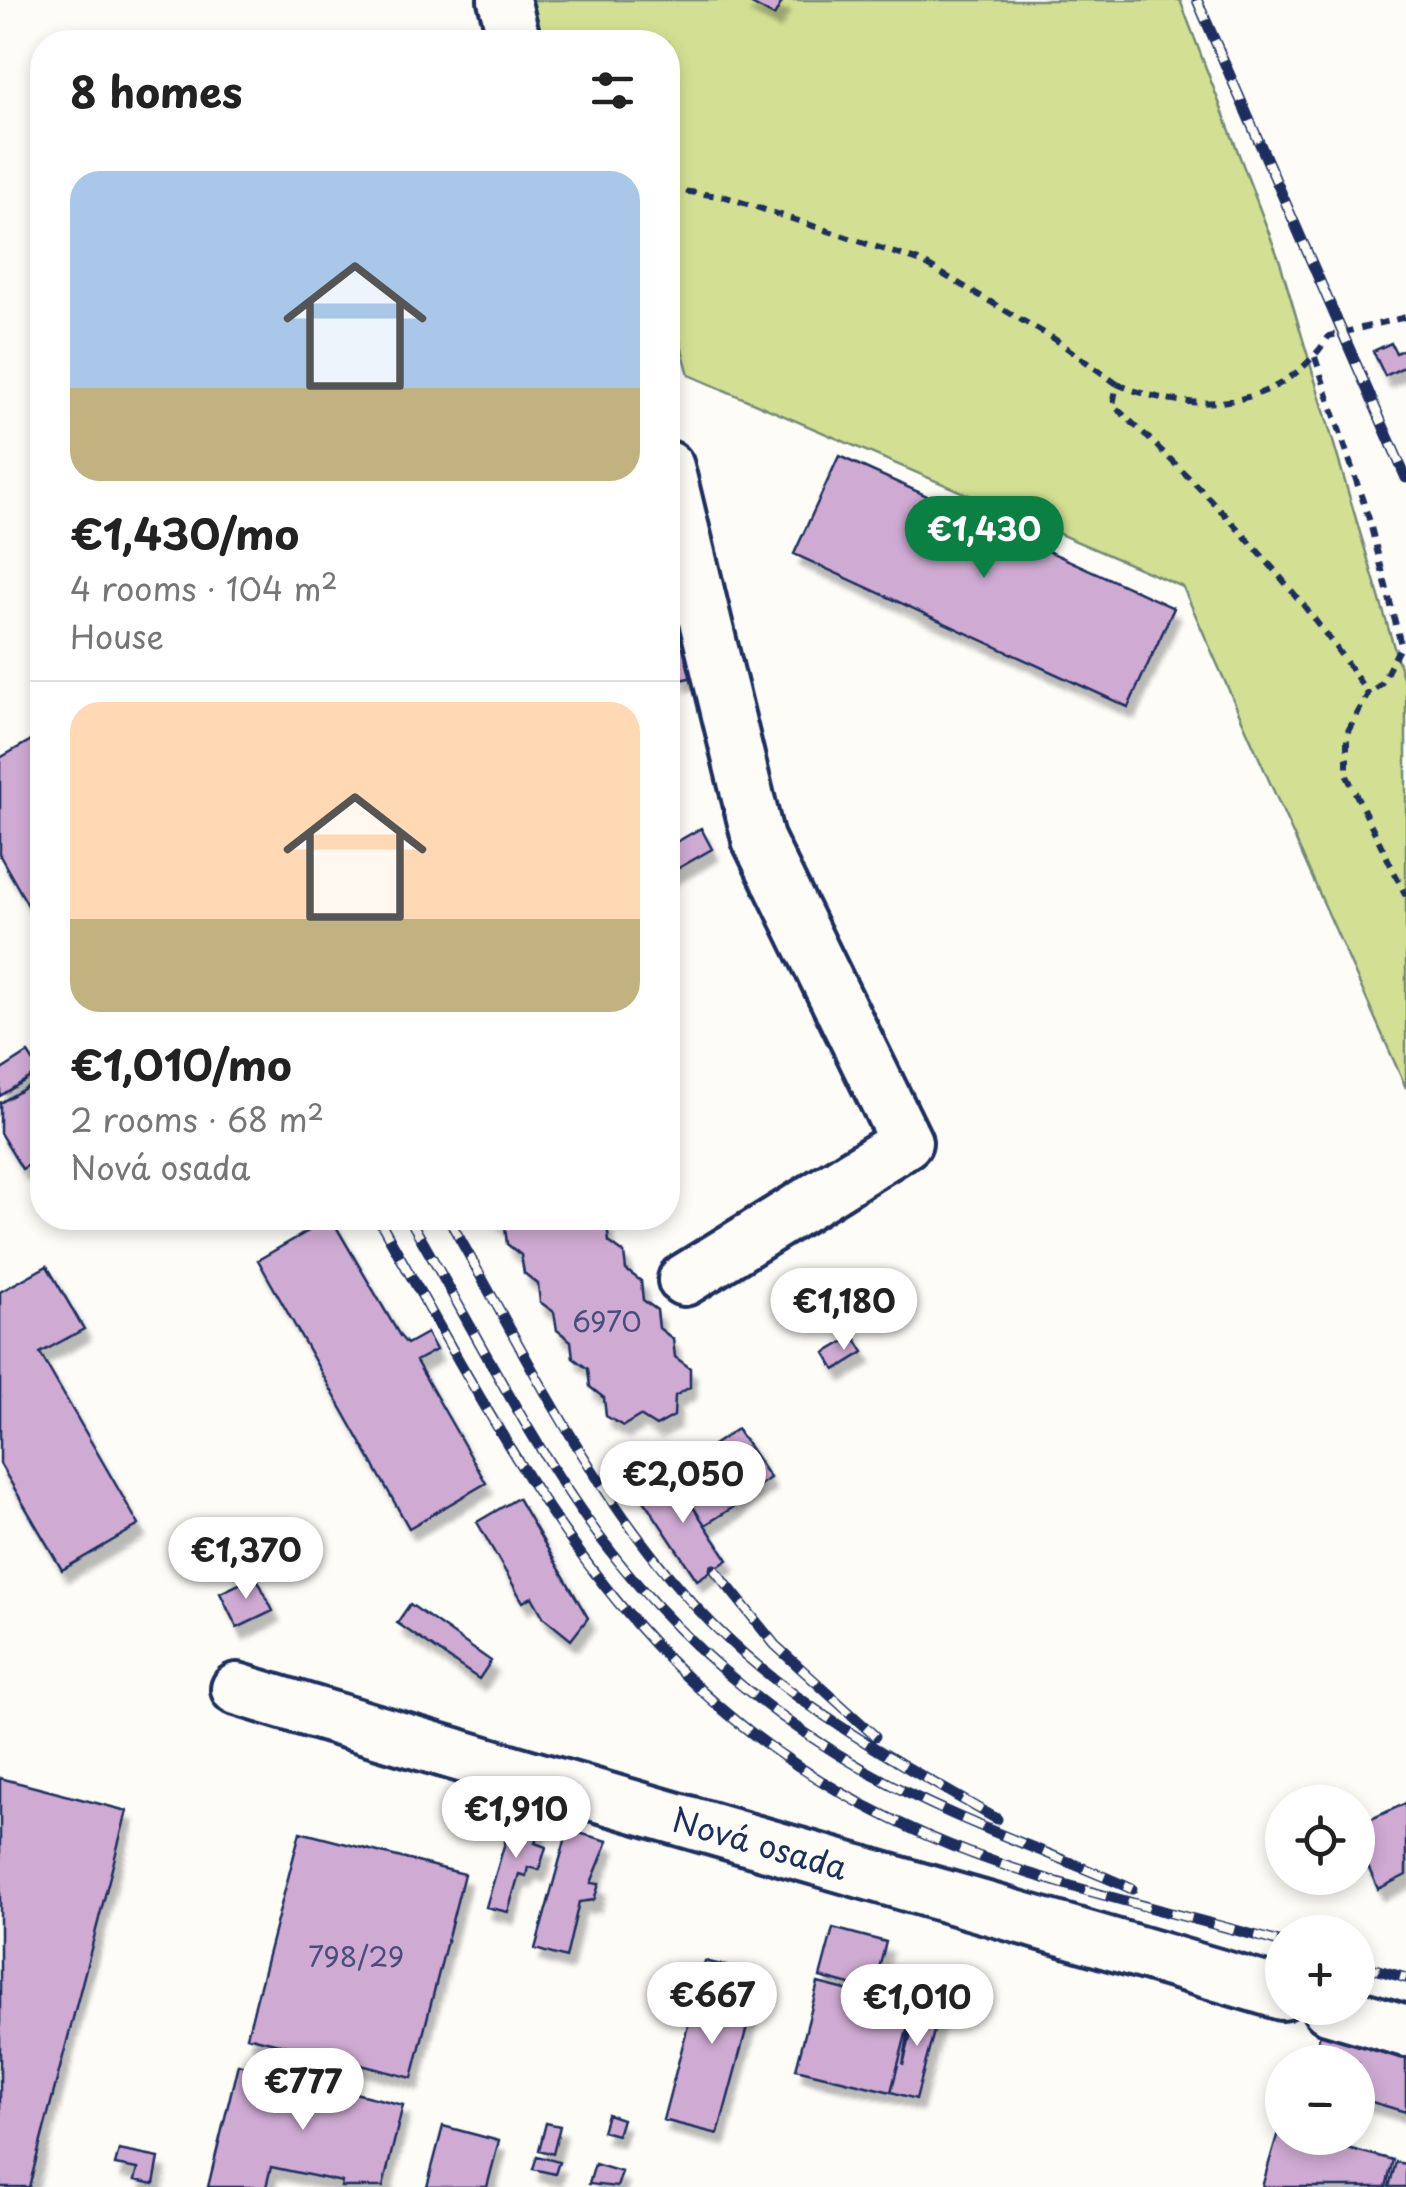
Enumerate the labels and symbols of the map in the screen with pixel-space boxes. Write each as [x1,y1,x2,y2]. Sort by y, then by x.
pin: €1,430 [903,496,1065,581]
pin: €1,180 [763,1268,925,1353]
house number: 6970 [572,1299,642,1342]
pin: €2,050 [602,1441,764,1526]
pin: €1,370 [165,1517,327,1602]
pin: €1,910 [435,1776,597,1861]
street label: Nová osada [666,1795,853,1891]
house number: 798/29 [308,1934,404,1977]
pin: €667 [653,1962,771,2047]
pin: €1,010 [836,1964,998,2049]
pin: €777 [244,2048,362,2133]

